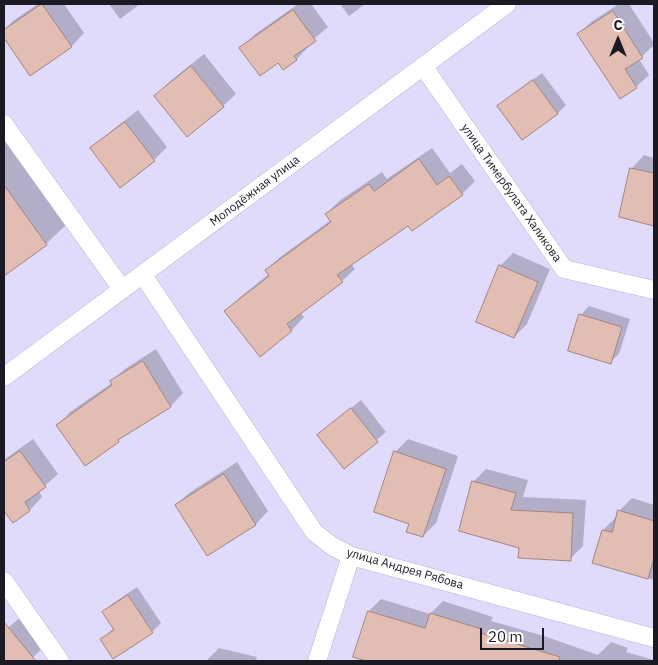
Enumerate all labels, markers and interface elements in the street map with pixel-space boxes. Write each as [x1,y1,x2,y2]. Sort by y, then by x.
north arrow [593,15,643,65]
text: С [613,16,623,34]
street label: улица Тимербулата Халикова [458,121,564,265]
street label: Молодёжная улица [207,153,303,229]
street label: улица Андрея Рябова [345,545,465,593]
scale bar [483,618,547,650]
text: 20 m [488,627,523,646]

